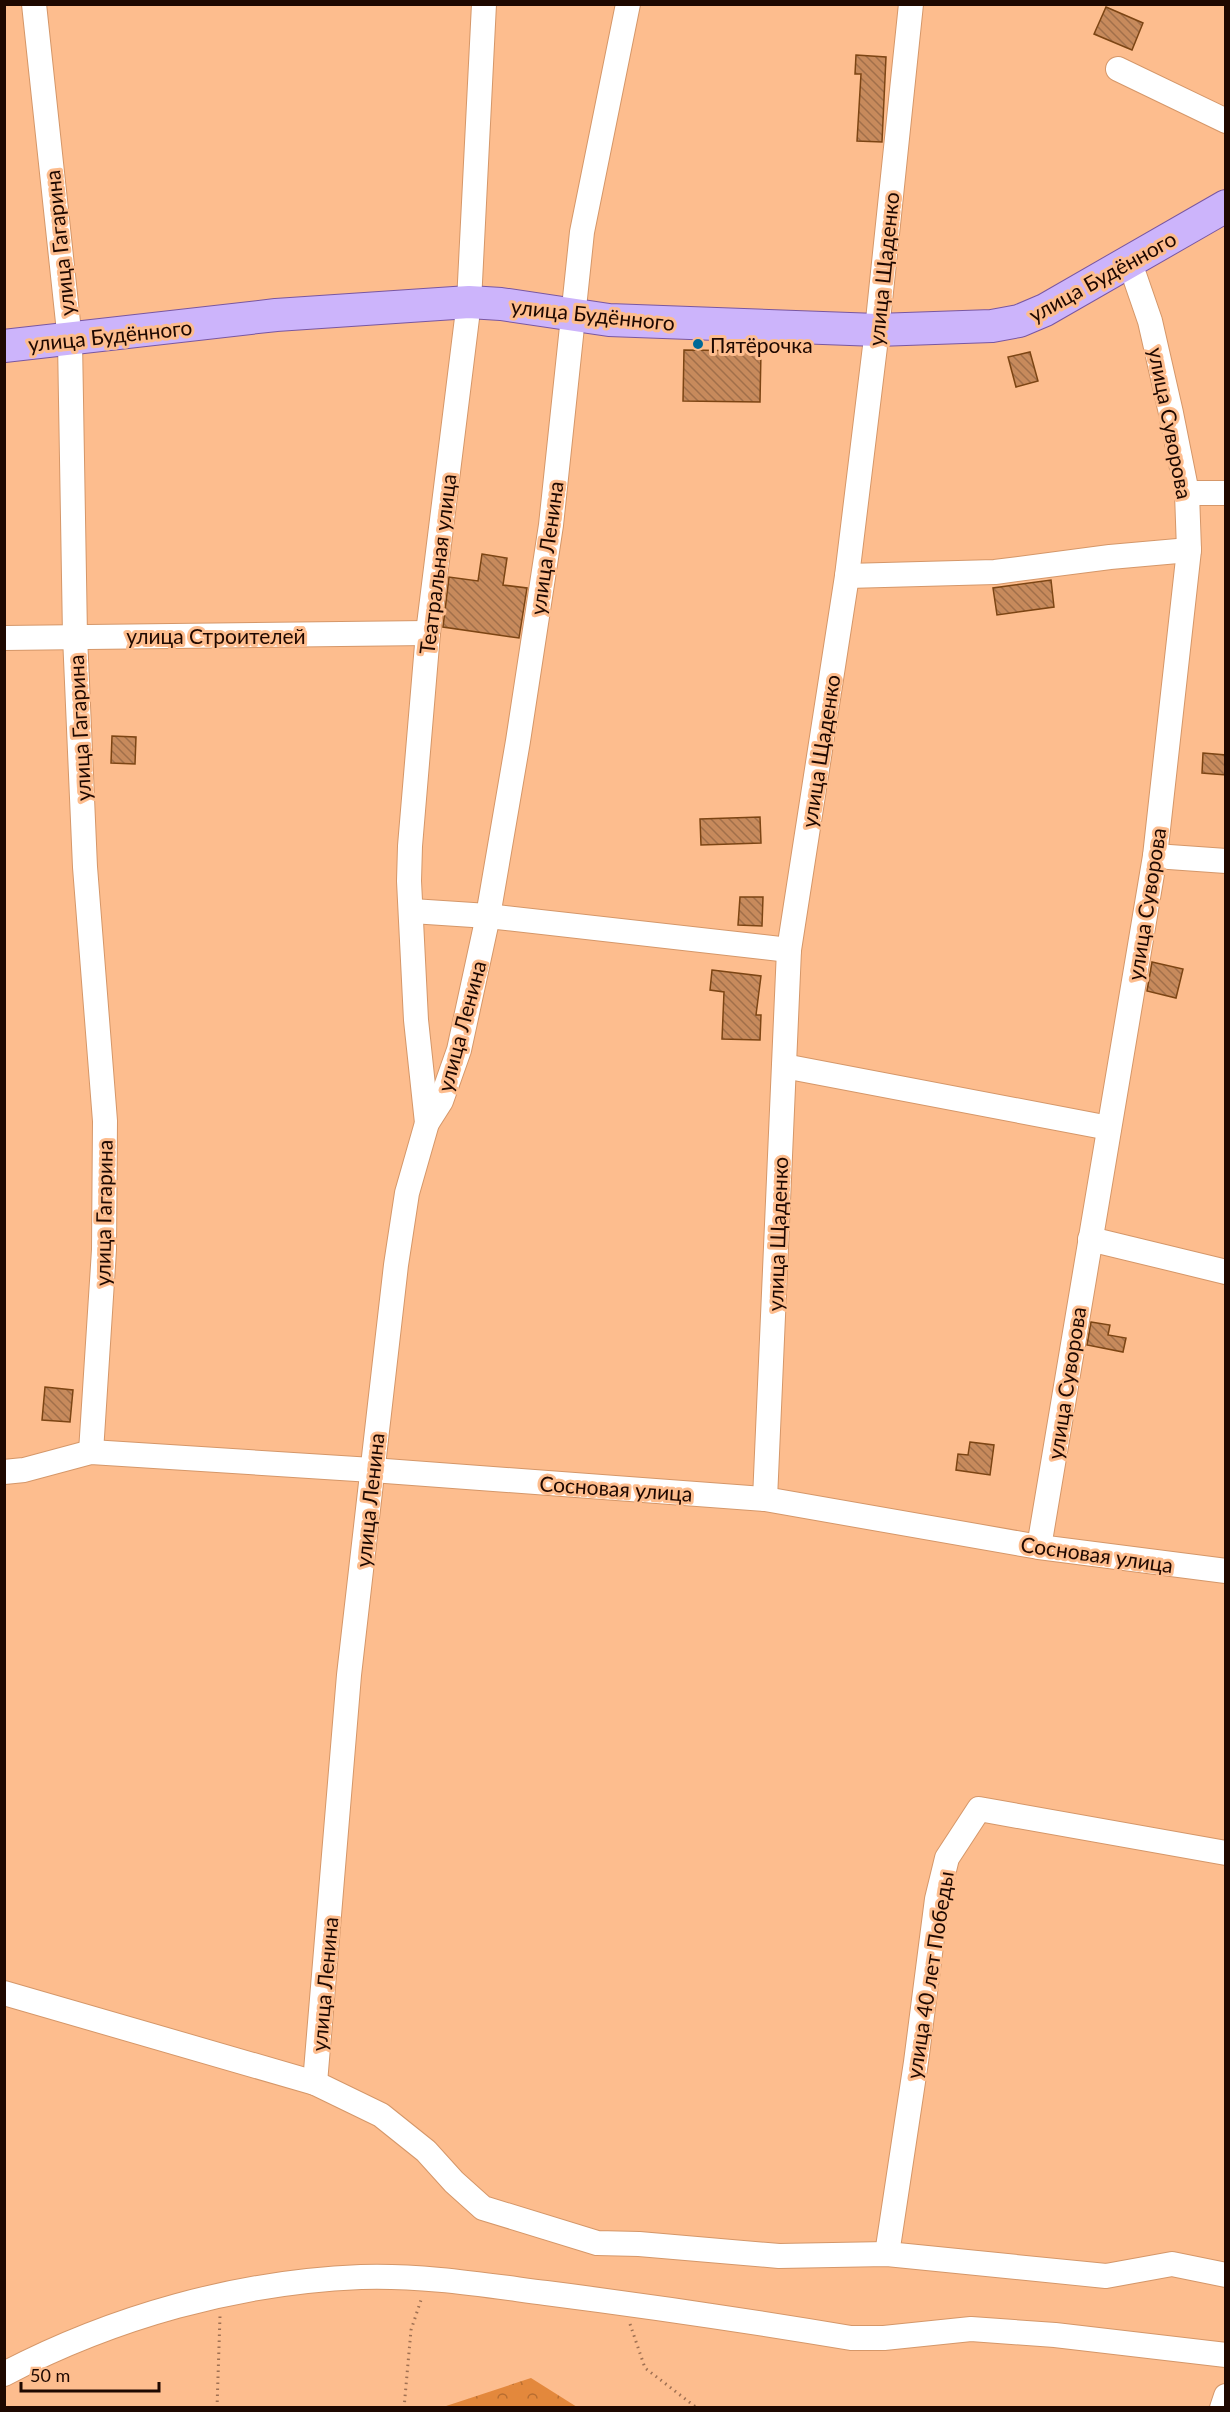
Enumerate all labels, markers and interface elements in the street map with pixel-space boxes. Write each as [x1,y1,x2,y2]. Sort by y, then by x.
street label: улица Гагарина [39,169,79,317]
street label: улица Щаденко [862,191,904,347]
street label: улица Будённого [1024,225,1180,327]
street label: улица Будённого [510,293,676,335]
street label: улица Будённого [27,314,193,356]
place label: Пятёрочка [710,332,813,357]
marker: Пятёрочка [691,337,705,351]
street label: улица Суворова [1144,345,1198,501]
street label: Театральная улица [414,472,460,656]
street label: улица Ленина [524,479,568,617]
street label: улица Строителей [126,623,306,648]
street label: улица Гагарина [63,654,95,802]
street label: улица Щаденко [796,673,844,829]
street label: улица Суворова [1122,826,1170,982]
street label: улица Ленина [431,958,491,1094]
street label: улица Гагарина [89,1140,117,1286]
street label: улица Щаденко [762,1156,792,1312]
street label: улица Суворова [1042,1305,1090,1461]
street label: улица Ленина [350,1432,388,1568]
street label: Сосновая улица [539,1470,693,1506]
street label: Сосновая улица [1019,1531,1175,1577]
street label: улица 40 лет Победы [900,1869,958,2081]
street label: улица Ленина [306,1916,342,2052]
scale bar [21,2355,159,2393]
text: 50 m [30,2364,70,2386]

